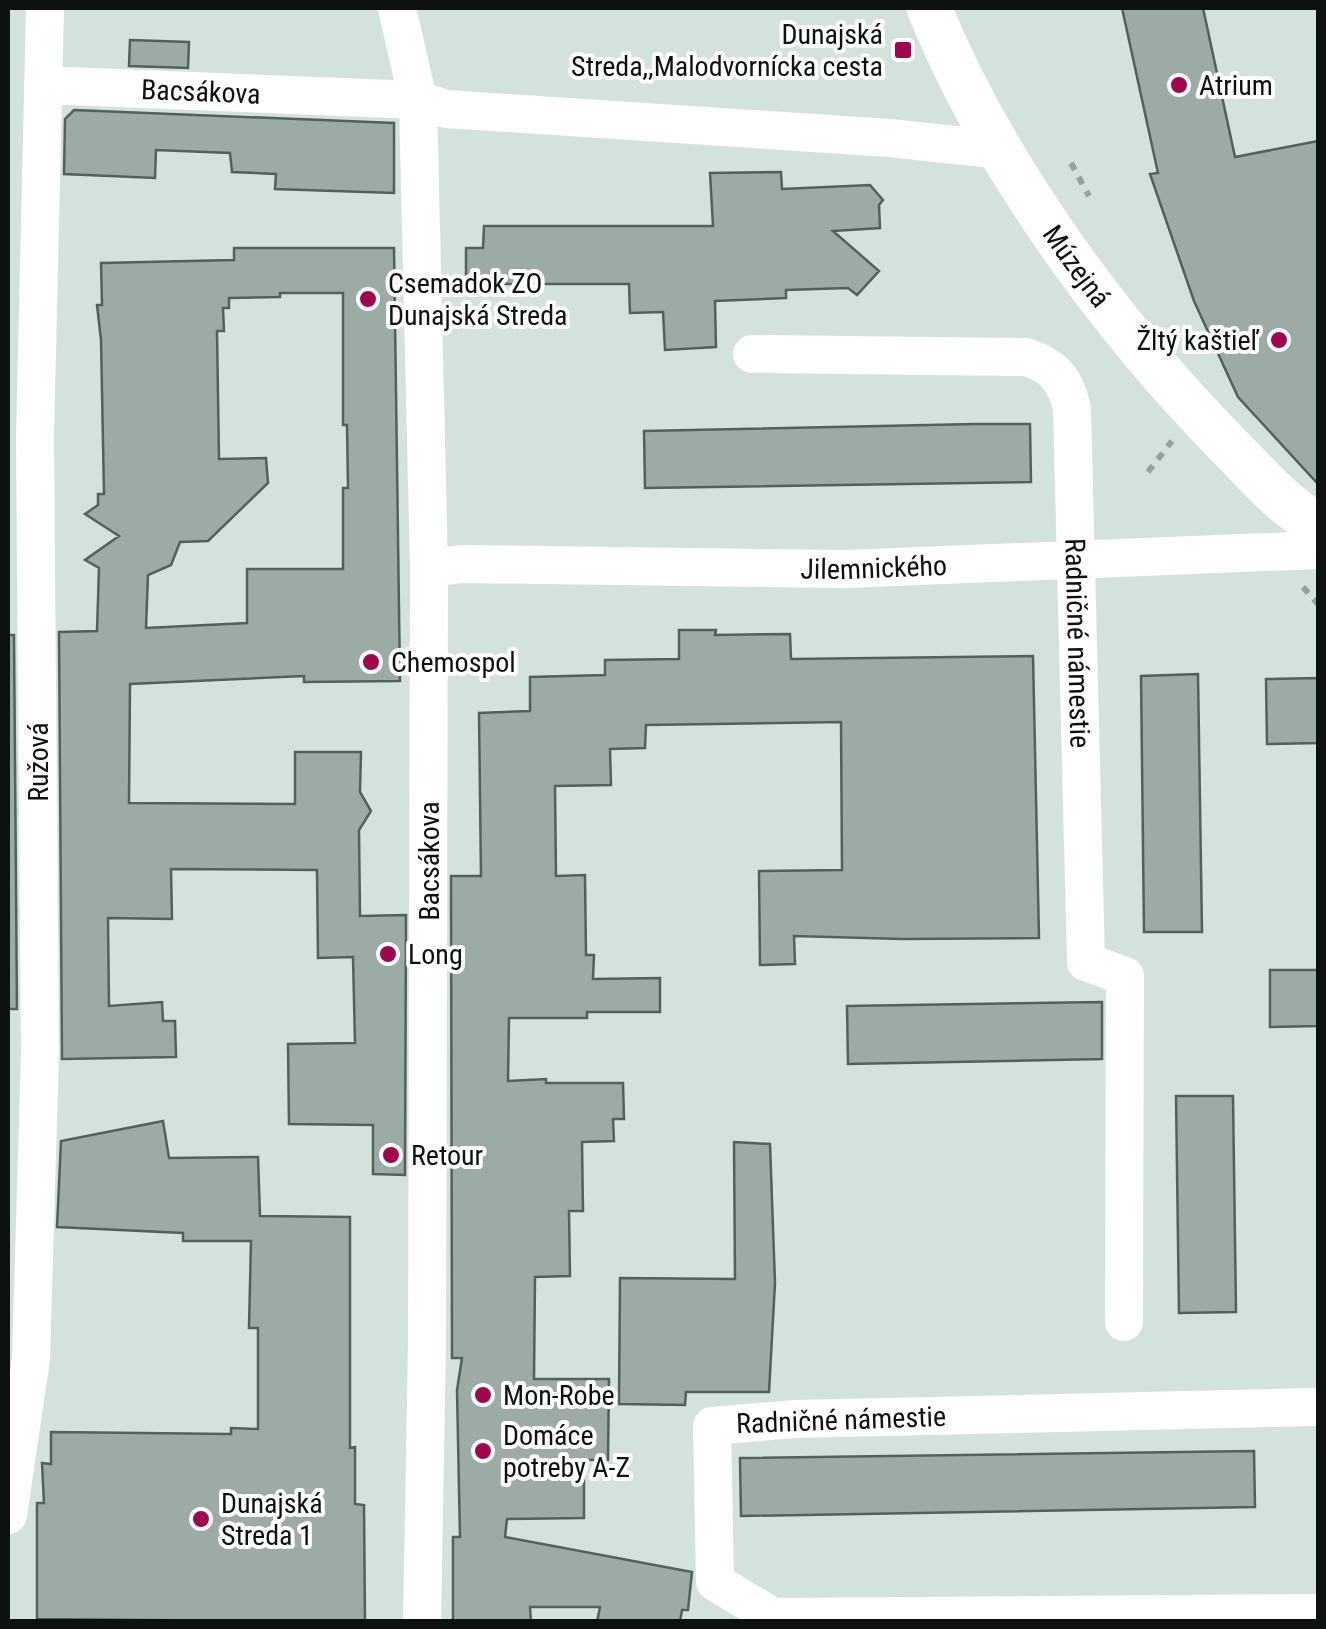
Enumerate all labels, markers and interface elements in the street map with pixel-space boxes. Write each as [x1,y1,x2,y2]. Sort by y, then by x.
place label: Dunajská Streda,,Malodvornícka cesta [571,18,883,83]
marker: Dunajská Streda,,Malodvornícka cesta [892,39,914,61]
place label: Atrium [1199,69,1273,102]
street label: Bacsákova [140,72,261,110]
marker: Atrium [1168,74,1190,96]
street label: Múzejná [1036,219,1118,313]
place label: Csemadok ZO Dunajská Streda [388,267,568,332]
marker: Csemadok ZO Dunajská Streda [357,288,379,310]
place label: Žltý kaštieľ [1136,324,1260,357]
marker: Žltý kaštieľ [1268,329,1290,351]
street label: Radničné námestie [1059,538,1097,749]
street label: Jilemnického [800,548,948,586]
place label: Chemospol [391,646,516,679]
marker: Chemospol [360,651,382,673]
street label: Ružová [22,722,55,802]
street label: Bacsákova [413,801,446,921]
place label: Long [408,938,463,971]
marker: Long [377,943,399,965]
place label: Retour [411,1139,483,1172]
marker: Retour [380,1144,402,1166]
place label: Mon-Robe [503,1379,615,1412]
marker: Mon-Robe [472,1384,494,1406]
street label: Radničné námestie [735,1400,947,1440]
place label: Domáce potreby A-Z [503,1419,630,1484]
marker: Domáce potreby A-Z [472,1440,494,1462]
place label: Dunajská Streda 1 [221,1487,323,1552]
marker: Dunajská Streda 1 [190,1508,212,1530]

